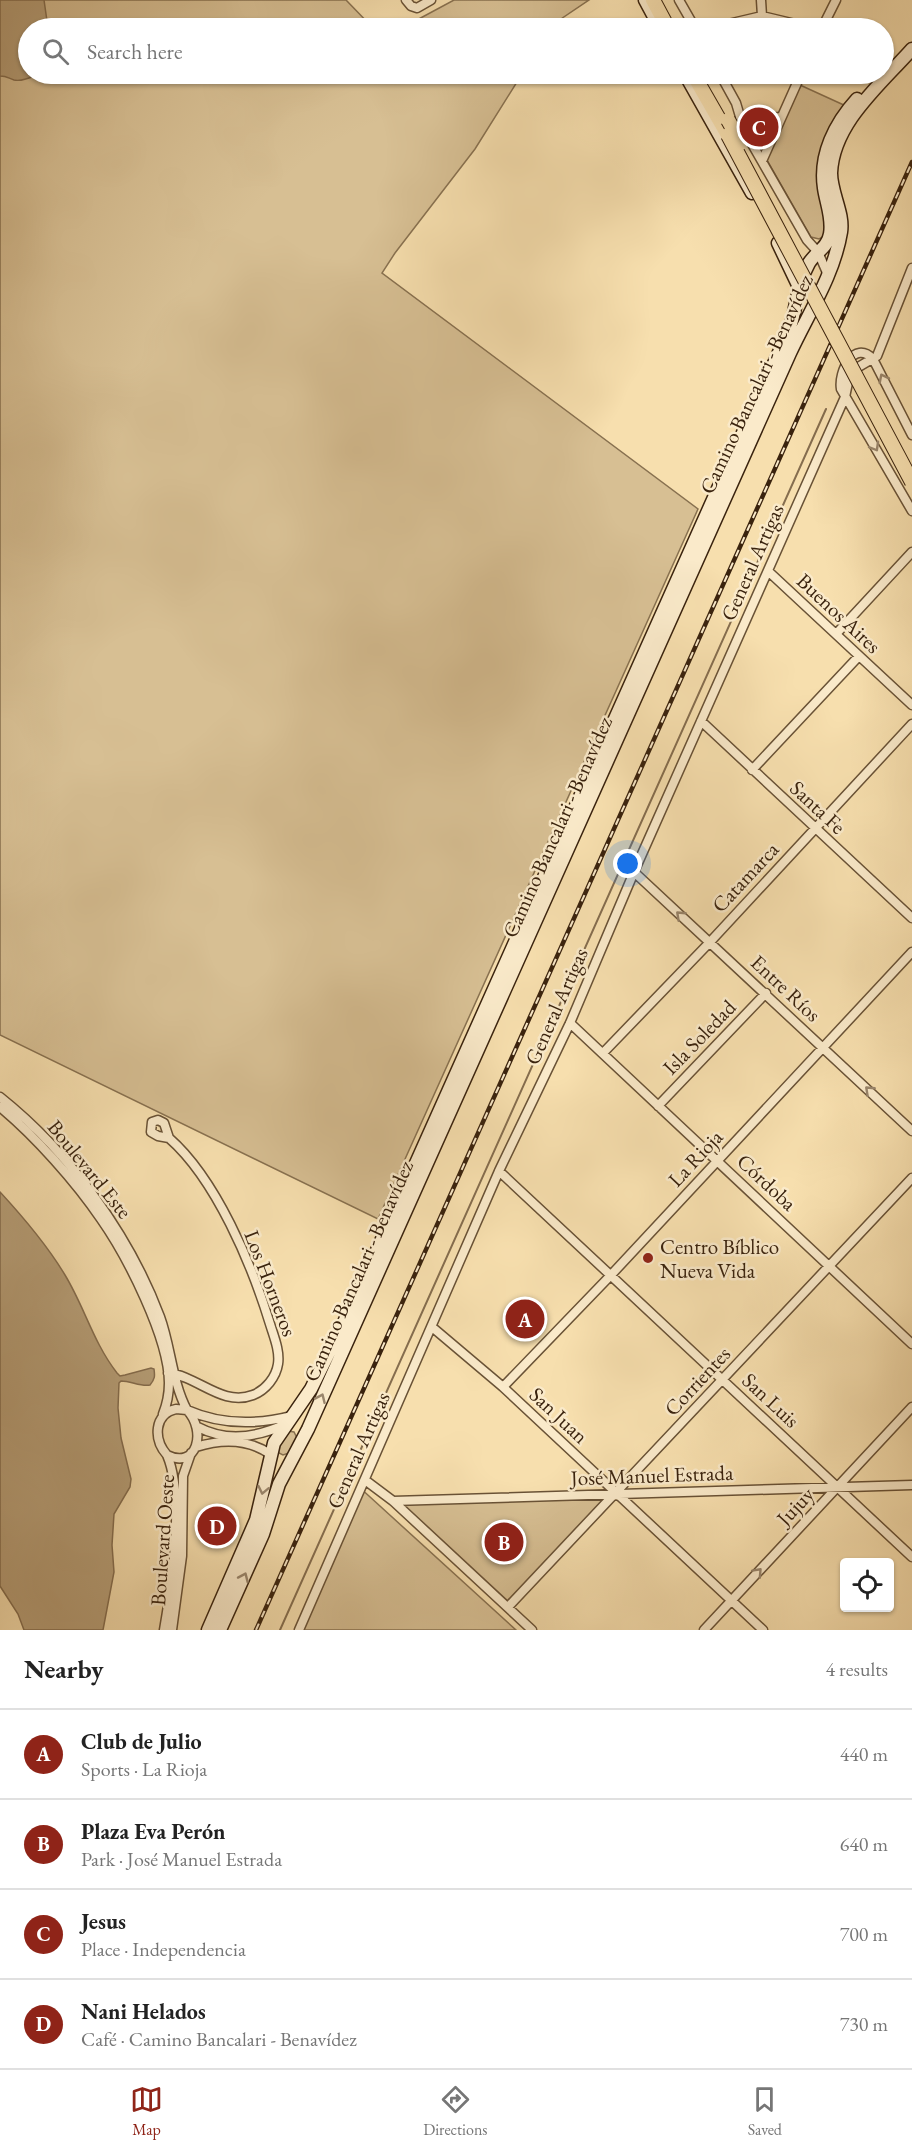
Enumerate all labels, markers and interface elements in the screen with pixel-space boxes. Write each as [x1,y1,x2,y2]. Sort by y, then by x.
search box [18,18,894,84]
icon: search [39,35,72,68]
text: Search here [87,37,182,66]
pin: C [740,104,778,150]
street label: Camino Bancalari - Benavídez [693,270,819,498]
one-way arrow [879,374,890,385]
one-way arrow [868,441,880,451]
street label: General Artigas [714,499,790,625]
street label: Buenos Aires [791,567,887,659]
street label: Camino Bancalari - Benavídez [496,712,618,942]
street label: Santa Fe [784,774,852,840]
street label: Catamarca [706,836,785,918]
your location [613,849,642,878]
one-way arrow [677,911,687,922]
street label: General Artigas [518,943,594,1069]
street label: Entre Ríos [745,949,827,1027]
street label: Isla Soledad [657,994,742,1080]
one-way arrow [866,1087,877,1098]
street label: Boulevard Este [42,1114,138,1224]
street label: La Rioja [662,1123,729,1192]
street label: Córdoba [731,1148,803,1217]
street label: Camino Bancalari - Benavídez [297,1156,419,1386]
street label: Los Horneros [238,1226,304,1340]
place label: Centro Bíblico Nueva Vida [660,1233,779,1284]
marker: Centro Bíblico Nueva Vida [641,1251,655,1265]
pin: A [506,1296,544,1342]
street label: Corrientes [658,1340,736,1421]
street label: San Luis [737,1367,805,1433]
street label: San Juan [524,1381,594,1449]
street label: General Artigas [320,1387,396,1513]
one-way arrow [314,1394,326,1405]
street label: José Manuel Estrada [568,1459,734,1491]
street label: Boulevard Oeste [144,1473,180,1607]
street label: Jujuy [769,1480,820,1532]
one-way arrow [257,1485,270,1495]
pin: D [198,1504,236,1549]
pin: B [484,1520,524,1564]
map controls [840,1558,894,1612]
button: locate [840,1558,894,1612]
one-way arrow [751,1568,762,1578]
one-way arrow [237,1572,249,1583]
text: Nearby [24,1652,104,1686]
text: 4 results [825,1656,888,1682]
text: Club de Julio [81,1727,202,1756]
text: A [36,1741,51,1767]
text: 440 m [840,1741,888,1767]
text: Sports · La Rioja [81,1756,207,1782]
text: Plaza Eva Perón [81,1817,225,1846]
text: B [37,1831,50,1857]
text: 640 m [840,1831,888,1857]
text: Park · José Manuel Estrada [81,1846,282,1872]
text: Jesus [81,1907,126,1936]
text: C [36,1921,51,1947]
text: 700 m [840,1921,888,1947]
text: Place · Independencia [81,1936,246,1962]
text: Nani Helados [81,1997,206,2026]
text: D [36,2011,51,2037]
text: 730 m [840,2011,888,2037]
text: Café · Camino Bancalari - Benavídez [81,2026,357,2052]
tab: Map [130,2083,163,2140]
tab: Directions [423,2083,488,2140]
tab: Saved [748,2083,782,2140]

